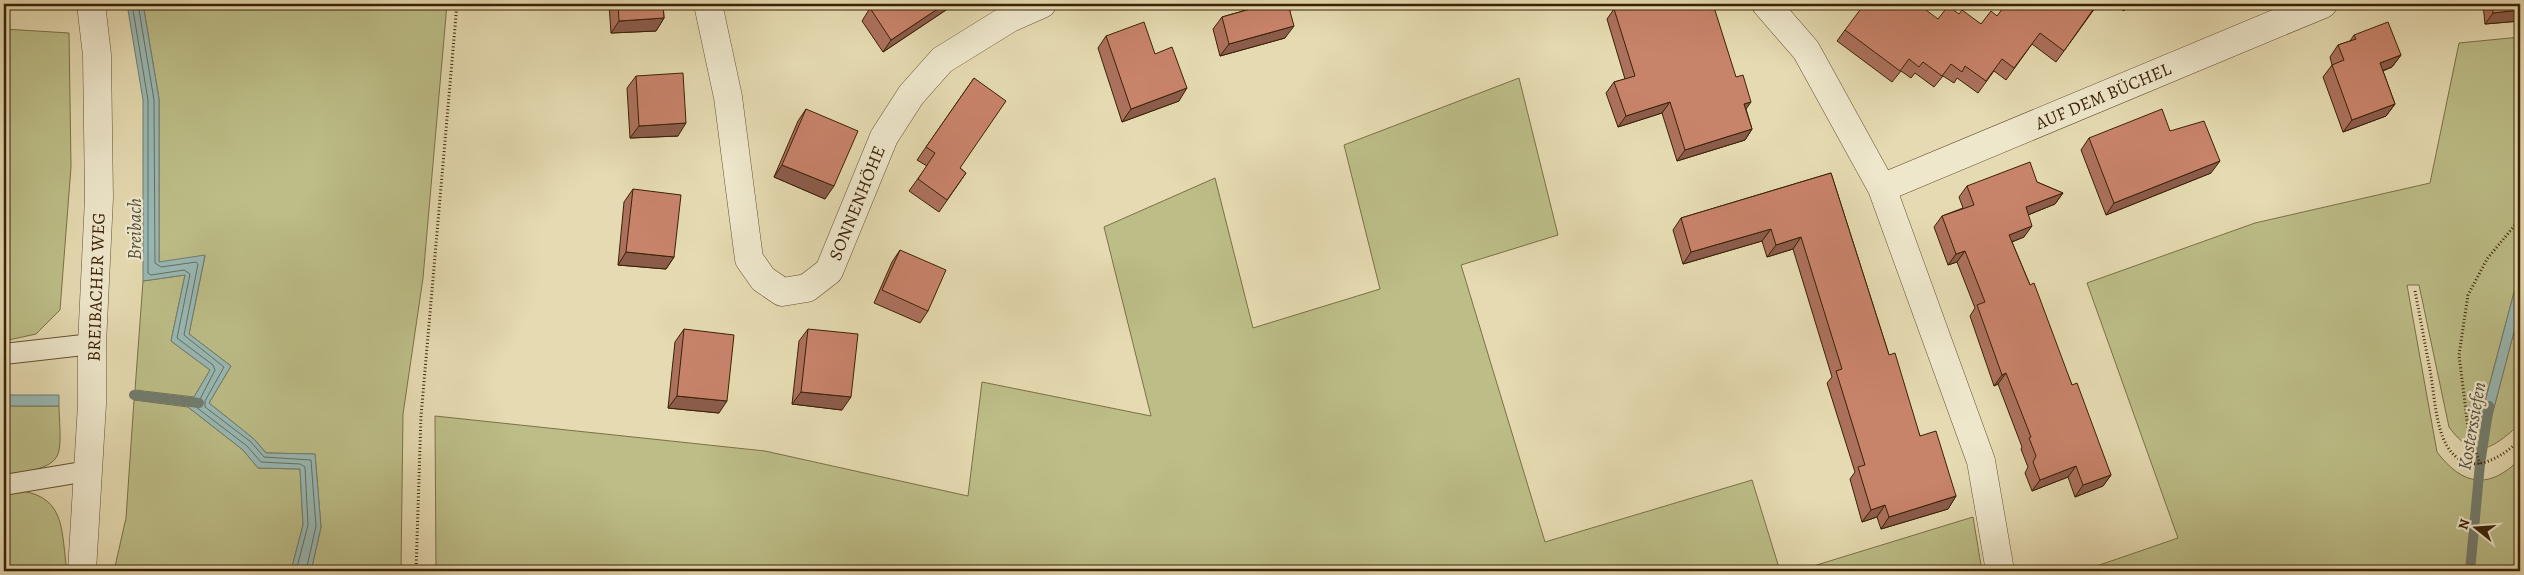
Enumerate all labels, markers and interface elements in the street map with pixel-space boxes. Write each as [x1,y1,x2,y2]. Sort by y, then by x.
street label: AUF DEM BÜCHEL [2031,56,2175,136]
street label: SONNENHÖHE [823,142,891,264]
water label: Breibach [122,198,148,260]
street label: BREIBACHER WEG [81,212,111,362]
water label: Kosterssiefen [2451,380,2493,472]
north arrow [2452,502,2502,552]
text: N [2453,517,2475,532]

